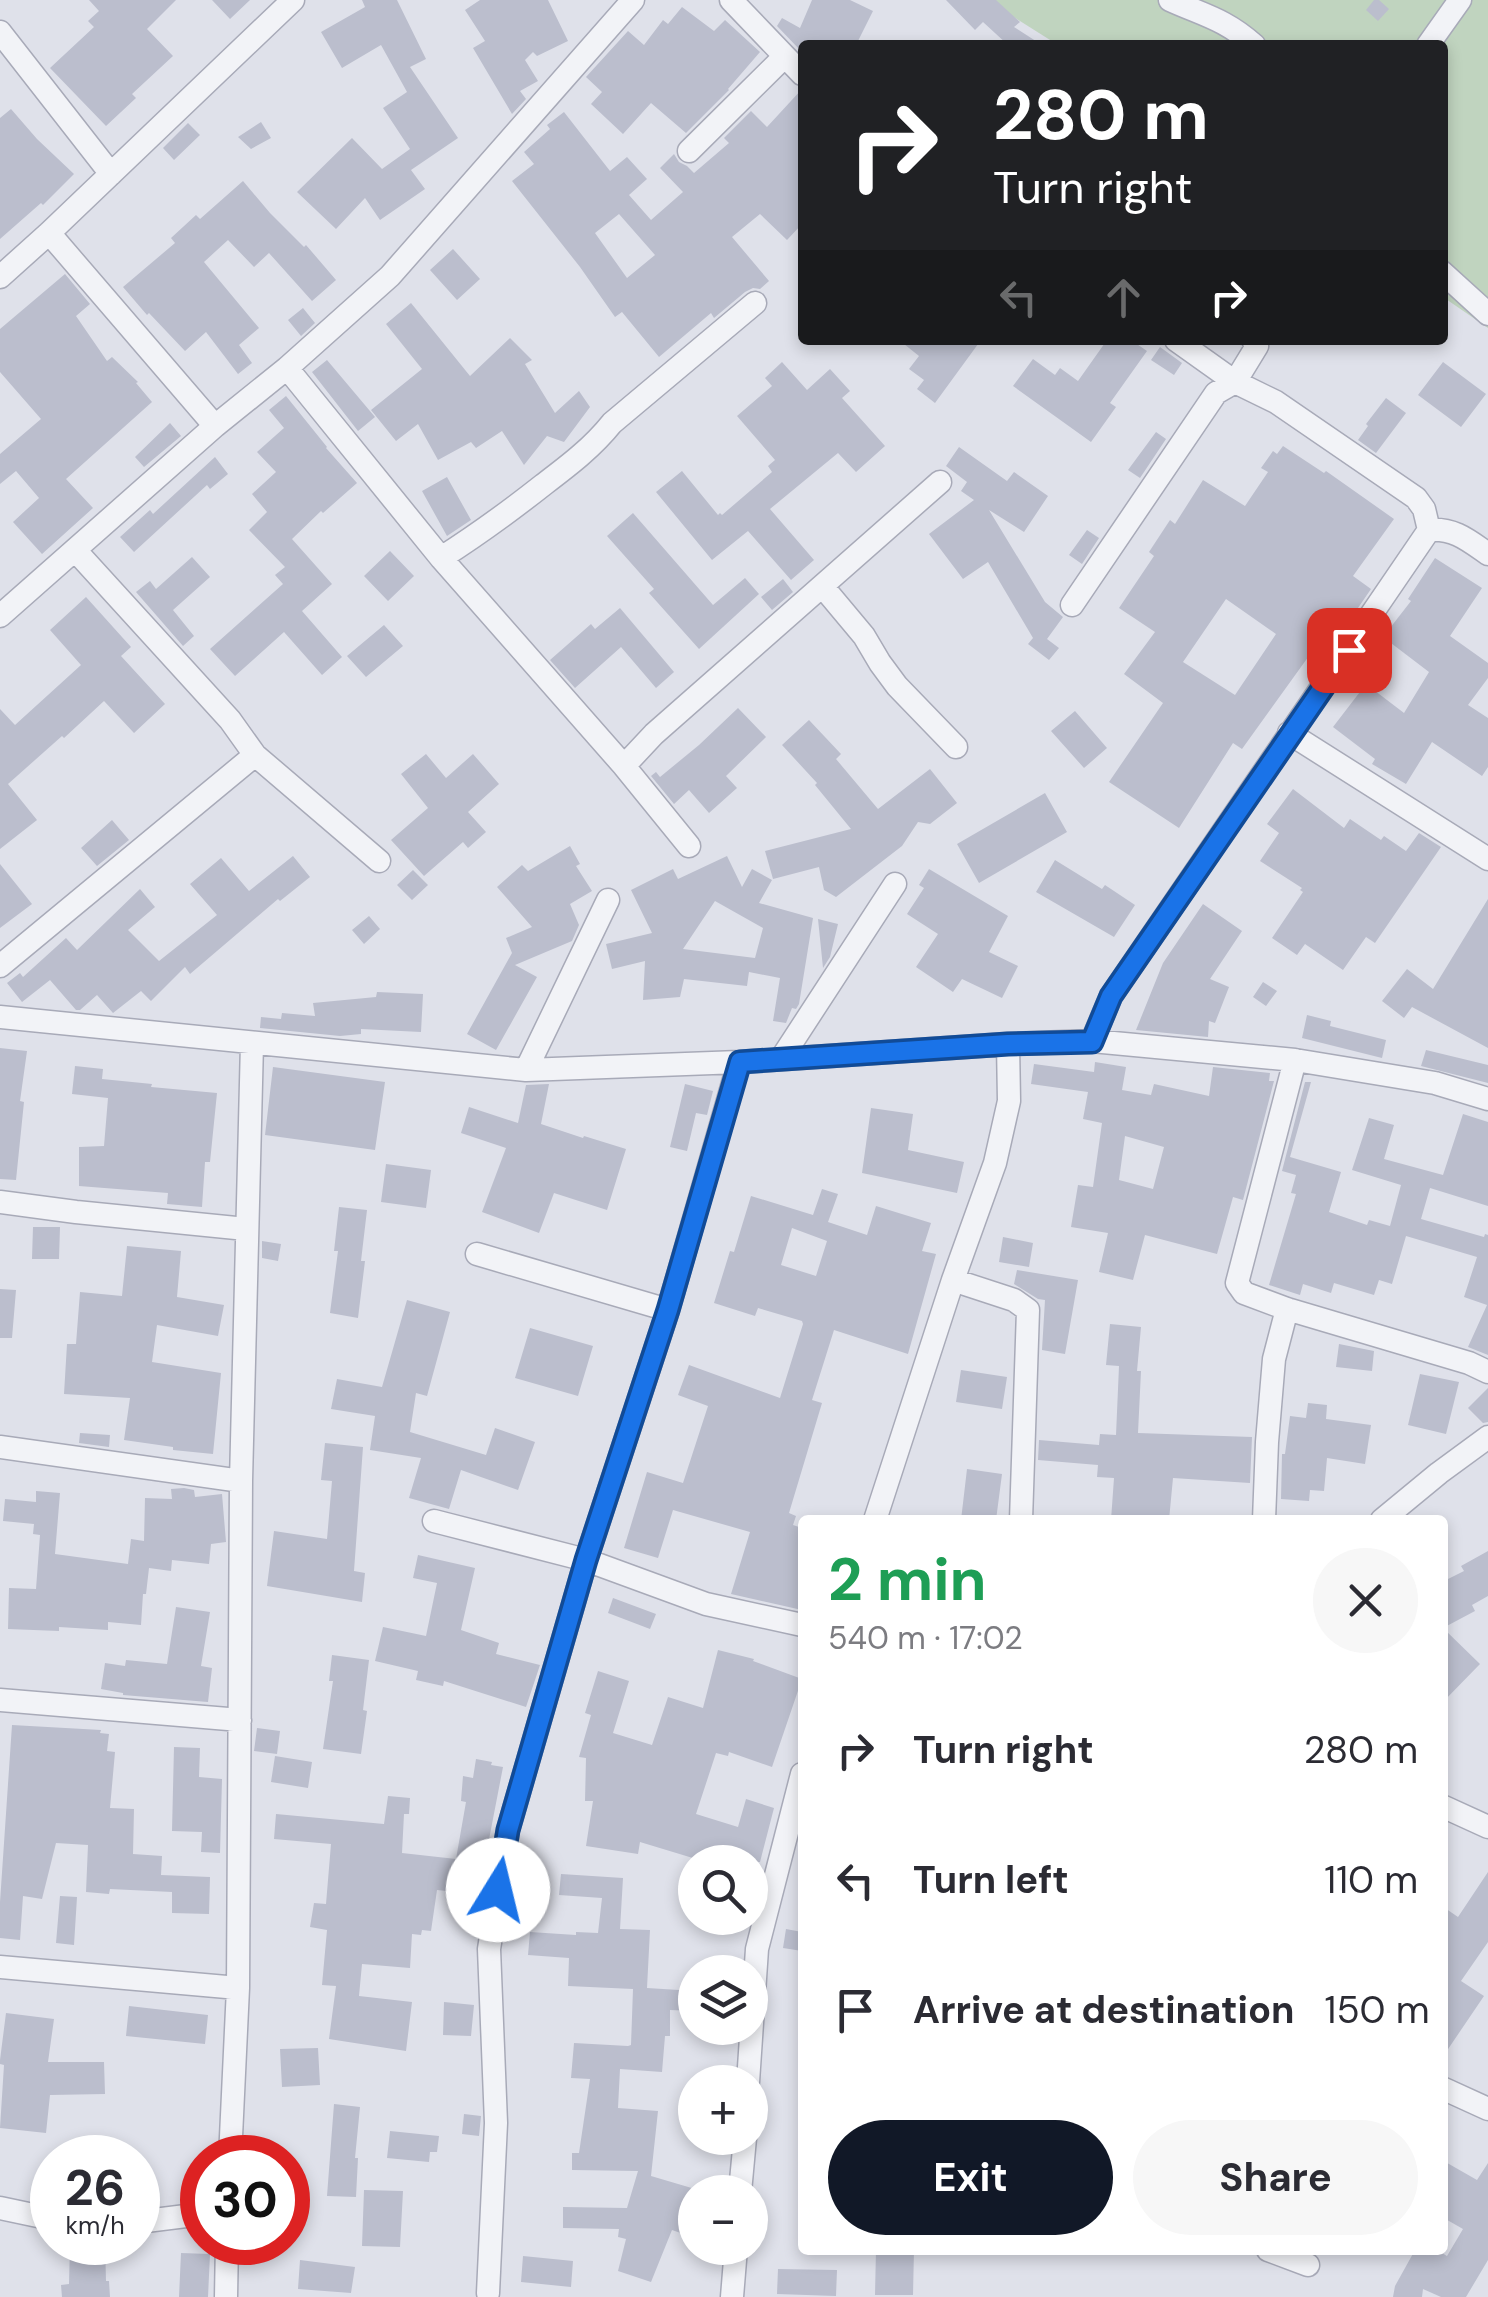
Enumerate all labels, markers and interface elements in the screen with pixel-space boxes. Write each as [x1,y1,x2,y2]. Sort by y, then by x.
text: 280 m [993,70,1209,161]
icon: right [828,80,958,210]
text: Turn right [993,158,1192,217]
icon: left [991,270,1046,325]
icon: ahead [1096,270,1151,325]
icon: right [1201,270,1256,325]
pin [1307,608,1392,693]
icon: arrive [1322,623,1377,678]
text: 2 min [828,1540,987,1619]
button: close [1313,1548,1418,1653]
text: 540 m · 17:02 [828,1617,1023,1659]
icon: right [828,1723,883,1778]
text: Turn right [913,1725,1094,1775]
text: 280 m [1304,1725,1418,1775]
position arrow [446,1838,550,1942]
map controls [678,1845,768,2265]
button: search [678,1845,768,1935]
icon: left [828,1853,883,1908]
text: Turn left [913,1855,1069,1905]
text: 110 m [1324,1855,1418,1905]
button: layers [678,1955,768,2045]
icon: arrive [828,1983,883,2038]
text: Arrive at destination [913,1985,1295,2035]
text: 150 m [1325,1985,1430,2035]
button: + [678,2065,768,2155]
button: Exit [828,2120,1113,2235]
button: Share [1133,2120,1418,2235]
speed limit sign: 30 [180,2135,310,2265]
text: 26 [65,2155,125,2221]
button: − [678,2175,768,2265]
text: km/h [65,2209,125,2242]

